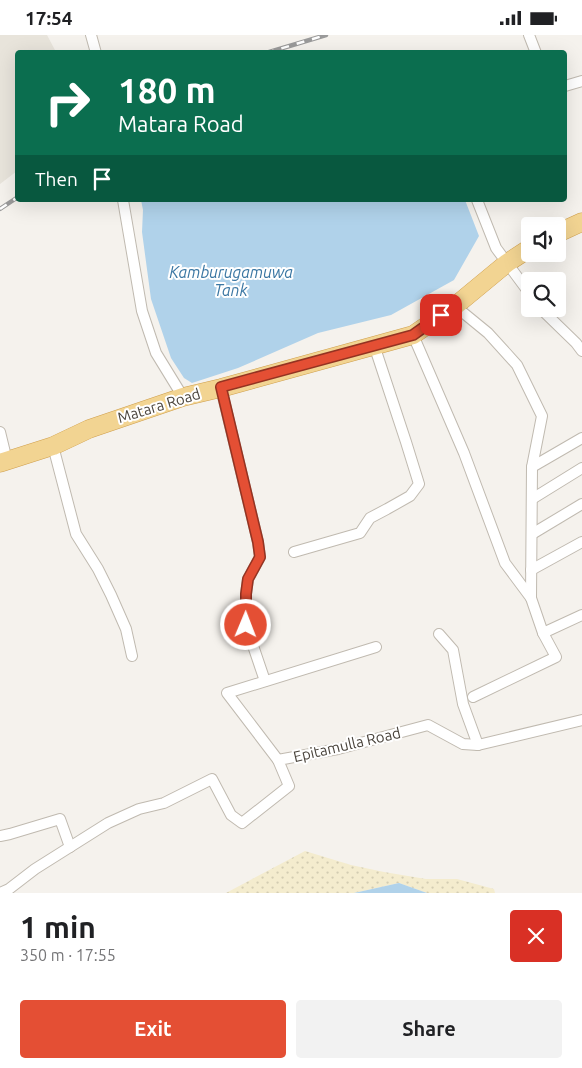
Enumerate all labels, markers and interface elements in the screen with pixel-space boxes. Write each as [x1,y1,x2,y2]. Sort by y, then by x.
text: 17:54 [25,7,73,29]
icon: right [35,70,100,135]
text: 180 m [118,70,216,110]
text: Matara Road [118,111,244,136]
icon: arrive [88,165,116,193]
text: Then [35,168,78,190]
map controls [521,217,566,317]
button: sound [521,217,566,262]
water label: Kamburugamuwa Tank [169,263,293,299]
button: search [521,272,566,317]
pin [420,294,462,336]
icon: arrive [427,301,455,329]
street label: Matara Road [115,385,202,426]
position arrow [219,598,271,650]
street label: Epitamulla Road [292,724,402,765]
text: 1 min [20,910,96,944]
button: close [510,910,562,962]
text: 350 m · 17:55 [20,946,116,964]
button: Exit [20,1000,286,1058]
button: Share [296,1000,562,1058]

